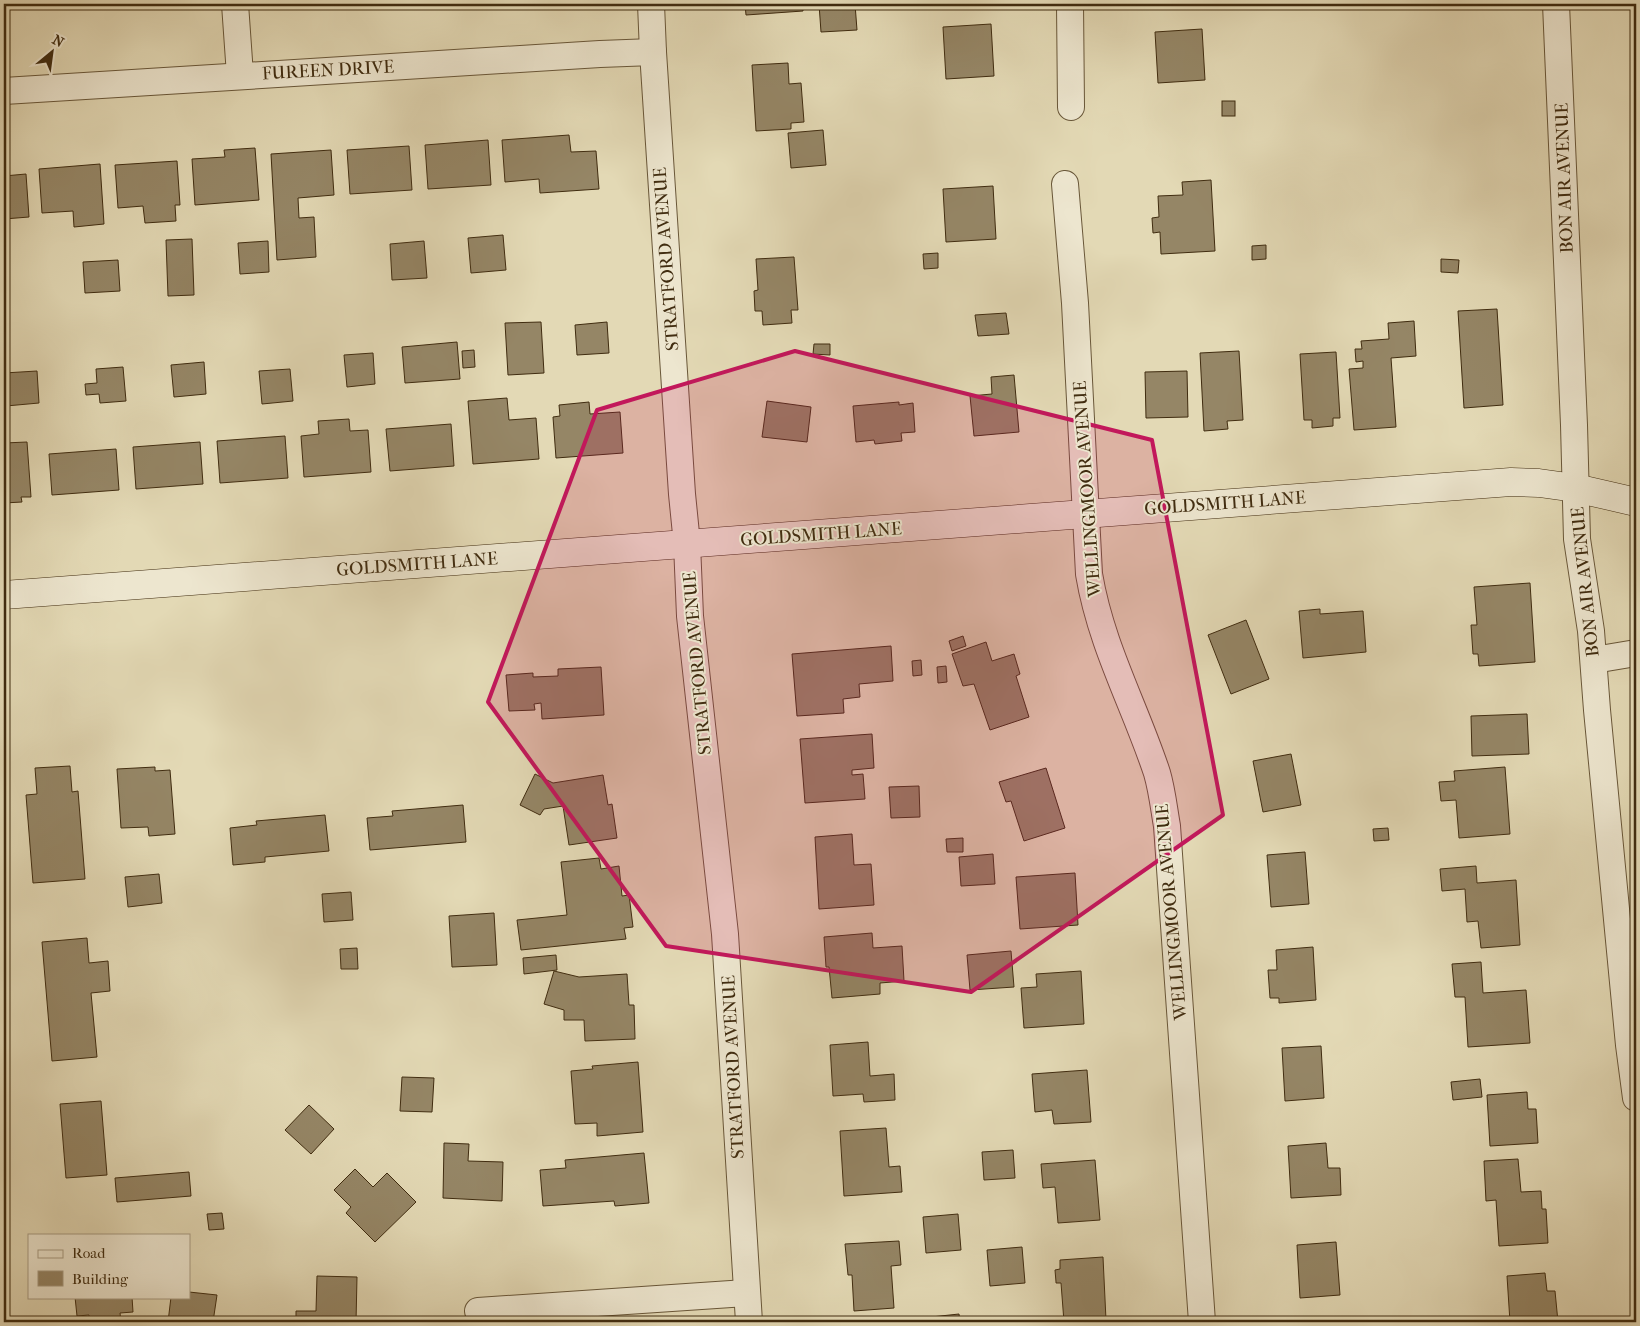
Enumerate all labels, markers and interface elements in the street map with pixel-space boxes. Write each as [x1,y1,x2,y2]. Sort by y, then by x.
north arrow [28,28,78,78]
text: N [49,31,67,51]
street label: FUREEN DRIVE [261,57,395,84]
street label: BON AIR AVENUE [1551,102,1578,254]
street label: STRATFORD AVENUE [650,166,683,352]
street label: WELLINGMOOR AVENUE [1069,380,1106,599]
street label: GOLDSMITH LANE [1144,487,1307,520]
street label: BON AIR AVENUE [1567,506,1604,658]
street label: GOLDSMITH LANE [740,518,903,551]
street label: GOLDSMITH LANE [336,548,499,581]
street label: STRATFORD AVENUE [679,570,716,756]
street label: WELLINGMOOR AVENUE [1152,803,1191,1022]
street label: STRATFORD AVENUE [718,974,749,1159]
legend [28,1234,190,1298]
text: Road [72,1244,106,1262]
text: Building [72,1270,129,1288]

